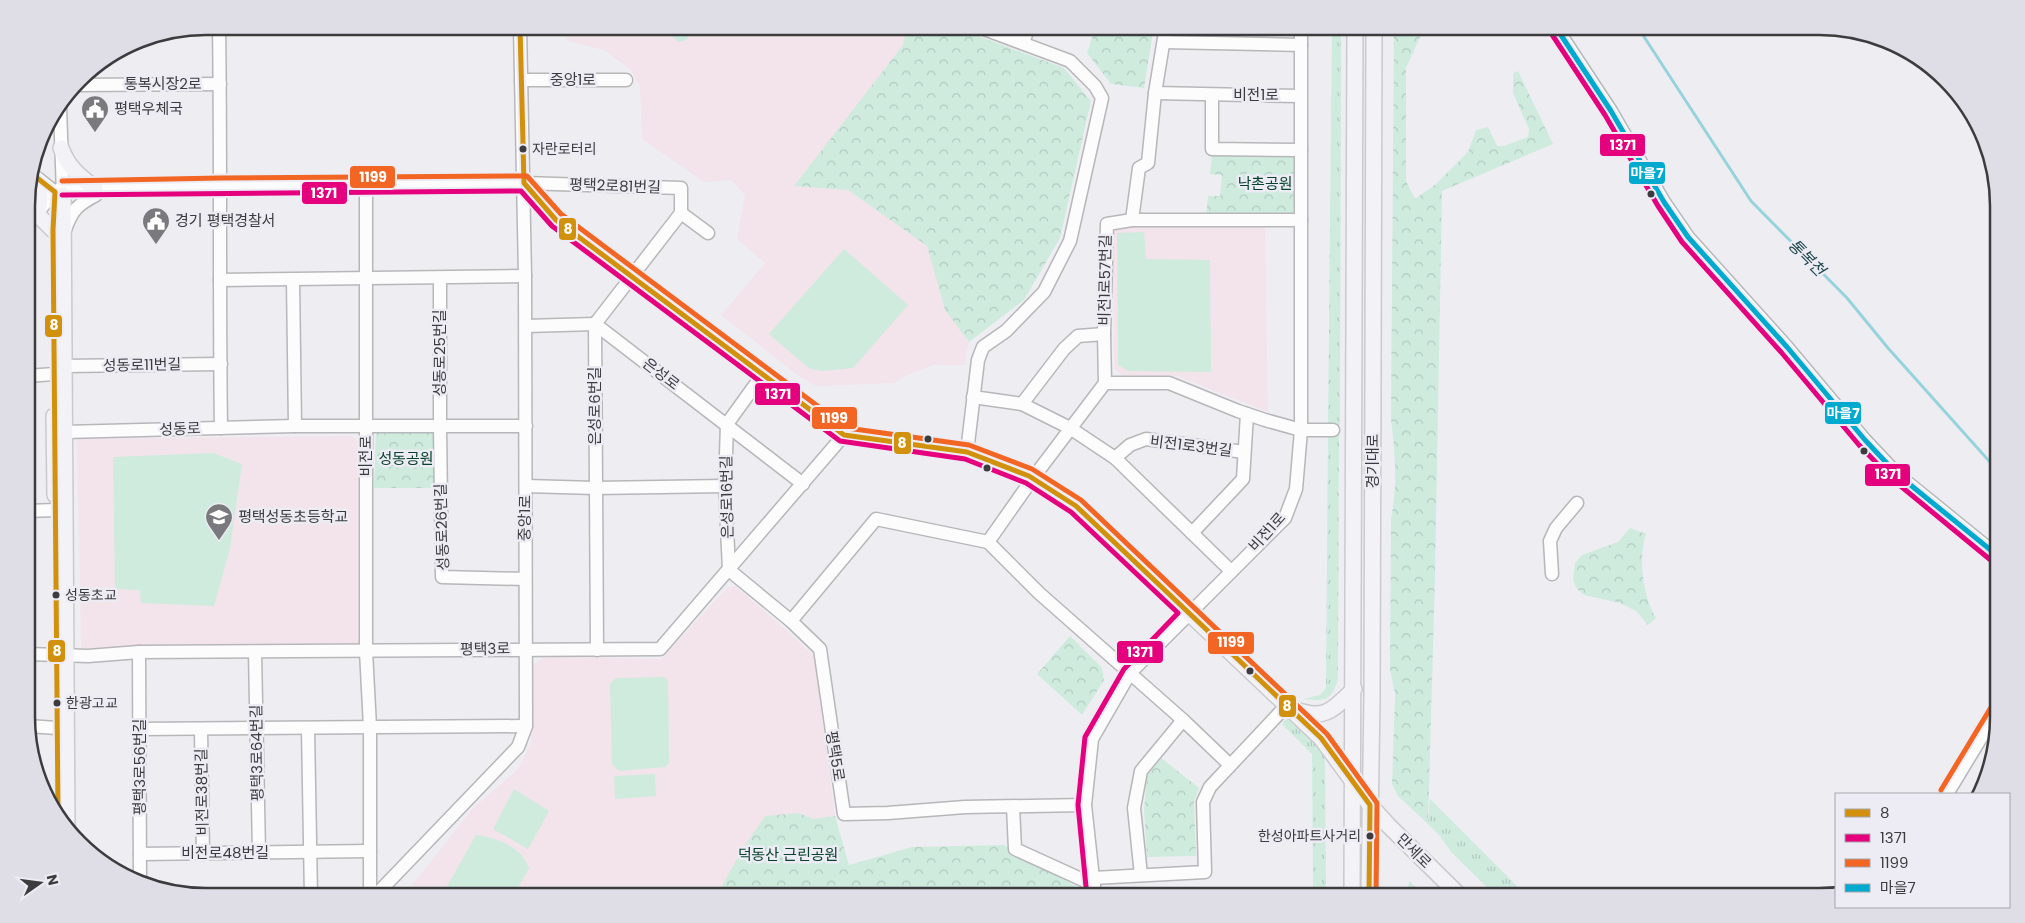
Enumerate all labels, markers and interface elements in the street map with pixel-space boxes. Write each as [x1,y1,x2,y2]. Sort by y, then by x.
street label: 중앙1로 [550,69,596,90]
street label: 통복시장2로 [124,73,202,94]
street label: 비전1로 [1233,84,1279,105]
public building icon: 평택우체국 [80,94,110,133]
place label: 평택우체국 [114,98,183,119]
line badge: 1371 [1599,133,1646,157]
text: 1371 [1610,135,1636,155]
place label: 자란로터리 [532,139,596,159]
marker: 자란로터리 [518,144,528,154]
line badge: 마을7 [1628,161,1666,185]
text: 마을7 [1630,163,1664,183]
line badge: 1199 [349,165,396,189]
text: 1199 [359,167,387,187]
street label: 평택2로81번길 [569,173,661,198]
park label: 낙촌공원 [1237,173,1293,194]
line badge: 1371 [301,181,348,205]
text: 1371 [311,183,337,203]
unlabelled marker [1646,189,1656,199]
public building icon: 경기 평택경찰서 [141,206,171,245]
place label: 경기 평택경찰서 [175,210,276,231]
line badge: 8 [558,217,577,241]
text: 8 [563,219,573,239]
street label: 비전1로57번길 [1093,234,1116,326]
water label: 통복천 [1783,234,1832,283]
street label: 성동로25번길 [429,309,450,397]
line badge: 8 [44,314,63,338]
text: 8 [49,315,59,335]
street label: 성동로11번길 [103,353,181,376]
street label: 은성로 [638,353,684,394]
street label: 은성로6번길 [584,367,605,445]
line badge: 1371 [754,382,801,406]
text: 1371 [765,384,791,404]
line badge: 마을7 [1824,401,1862,425]
text: 마을7 [1826,403,1860,423]
line badge: 1199 [811,406,858,430]
text: 1199 [820,408,848,428]
street label: 성동로 [159,417,201,440]
street label: 비전1로3번길 [1149,430,1233,461]
line badge: 8 [893,431,912,455]
text: 8 [897,433,907,453]
street label: 경기대로 [1362,433,1383,489]
unlabelled marker [923,434,933,444]
street label: 비전로 [355,435,376,477]
unlabelled marker [1859,446,1869,456]
park label: 성동공원 [378,448,434,469]
street label: 은성로16번길 [715,455,738,539]
unlabelled marker [982,463,992,473]
line badge: 1371 [1864,463,1911,487]
text: 1371 [1875,464,1901,484]
street label: 성동로26번길 [429,483,454,571]
street label: 중앙1로 [514,495,535,541]
school or university icon: 평택성동초등학교 [204,502,234,541]
place label: 평택성동초등학교 [238,506,348,527]
street label: 비전1로 [1243,507,1290,556]
place label: 성동초교 [65,585,117,605]
marker: 성동초교 [51,590,61,600]
line badge: 1199 [1207,631,1255,655]
text: 1199 [1217,632,1245,652]
street label: 평택3로 [460,638,510,659]
line badge: 8 [47,639,66,663]
line badge: 1371 [1116,640,1164,664]
text: 8 [52,641,62,661]
text: 1371 [1127,642,1153,662]
unlabelled marker [1245,666,1255,676]
place label: 한광고교 [66,693,118,713]
line badge: 8 [1278,694,1297,718]
text: 8 [1282,696,1292,716]
marker: 한광고교 [52,698,62,708]
street label: 평택3로64번길 [245,704,268,802]
street label: 평택3로56번길 [129,719,150,815]
street label: 평택5로 [821,729,850,783]
street label: 비전로38번길 [190,748,213,836]
legend [1835,793,2010,908]
text: 8 [1880,802,1889,823]
place label: 한성아파트사거리 [1258,826,1361,846]
text: 1371 [1880,827,1907,848]
street label: 만세로 [1392,829,1436,873]
marker: 한성아파트사거리 [1365,831,1375,841]
street label: 비전로48번길 [181,842,269,863]
park label: 덕동산 근린공원 [738,844,838,865]
text: 1199 [1880,852,1909,873]
north arrow [15,858,65,908]
text: N [42,872,64,887]
text: 마을7 [1880,877,1916,898]

